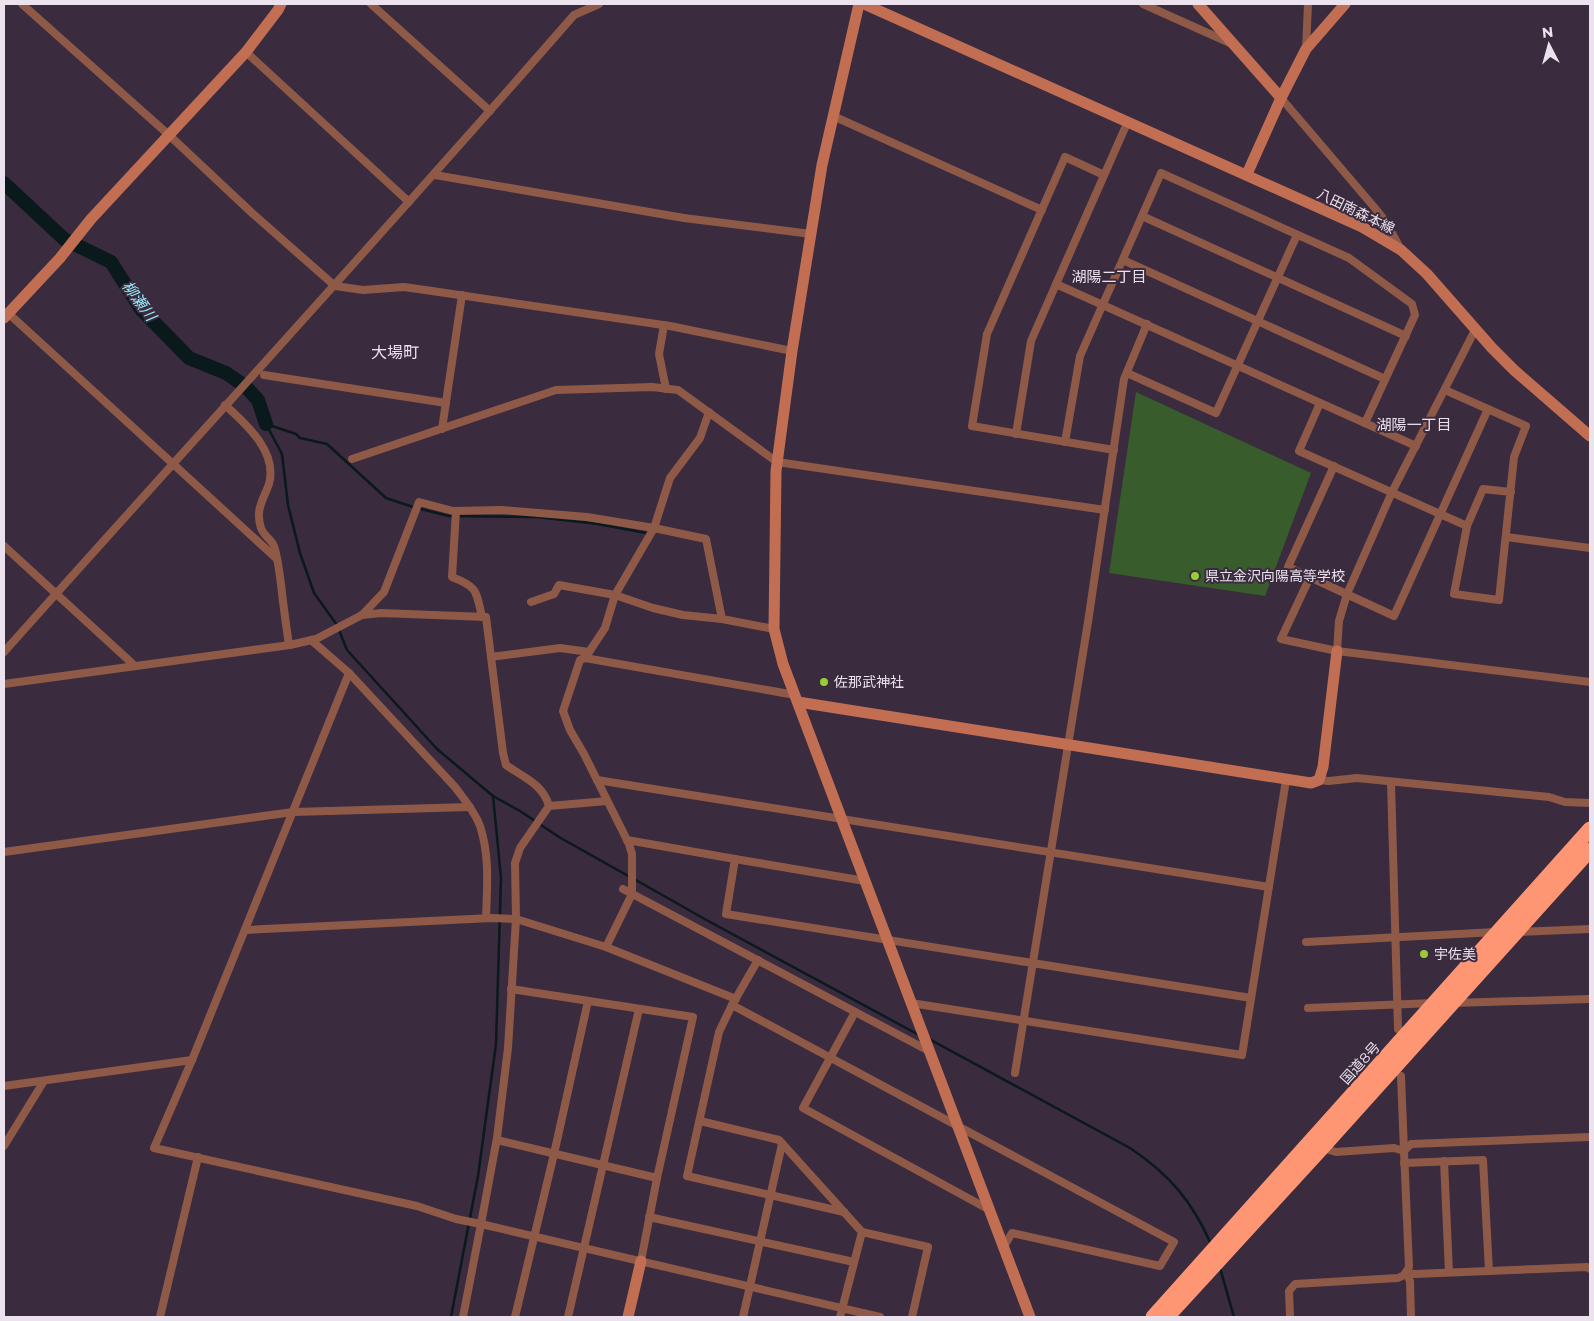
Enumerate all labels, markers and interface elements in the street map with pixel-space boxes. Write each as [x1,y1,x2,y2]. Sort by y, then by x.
north arrow [1524,20,1574,70]
text: N [1541,23,1554,42]
street label: 八田南森本線 [1314,184,1398,238]
district label: 湖陽二丁目 [1071,267,1147,286]
water label: 柳瀬川 [118,277,162,326]
district label: 大場町 [371,343,419,362]
district label: 湖陽一丁目 [1376,415,1452,434]
place label: 県立金沢向陽高等学校 [1205,567,1345,585]
marker: 県立金沢向陽高等学校 [1189,570,1201,582]
place label: 佐那武神社 [834,673,904,691]
marker: 佐那武神社 [818,676,830,688]
place label: 宇佐美 [1434,945,1476,963]
marker: 宇佐美 [1418,948,1430,960]
street label: 国道8号 [1336,1038,1384,1088]

